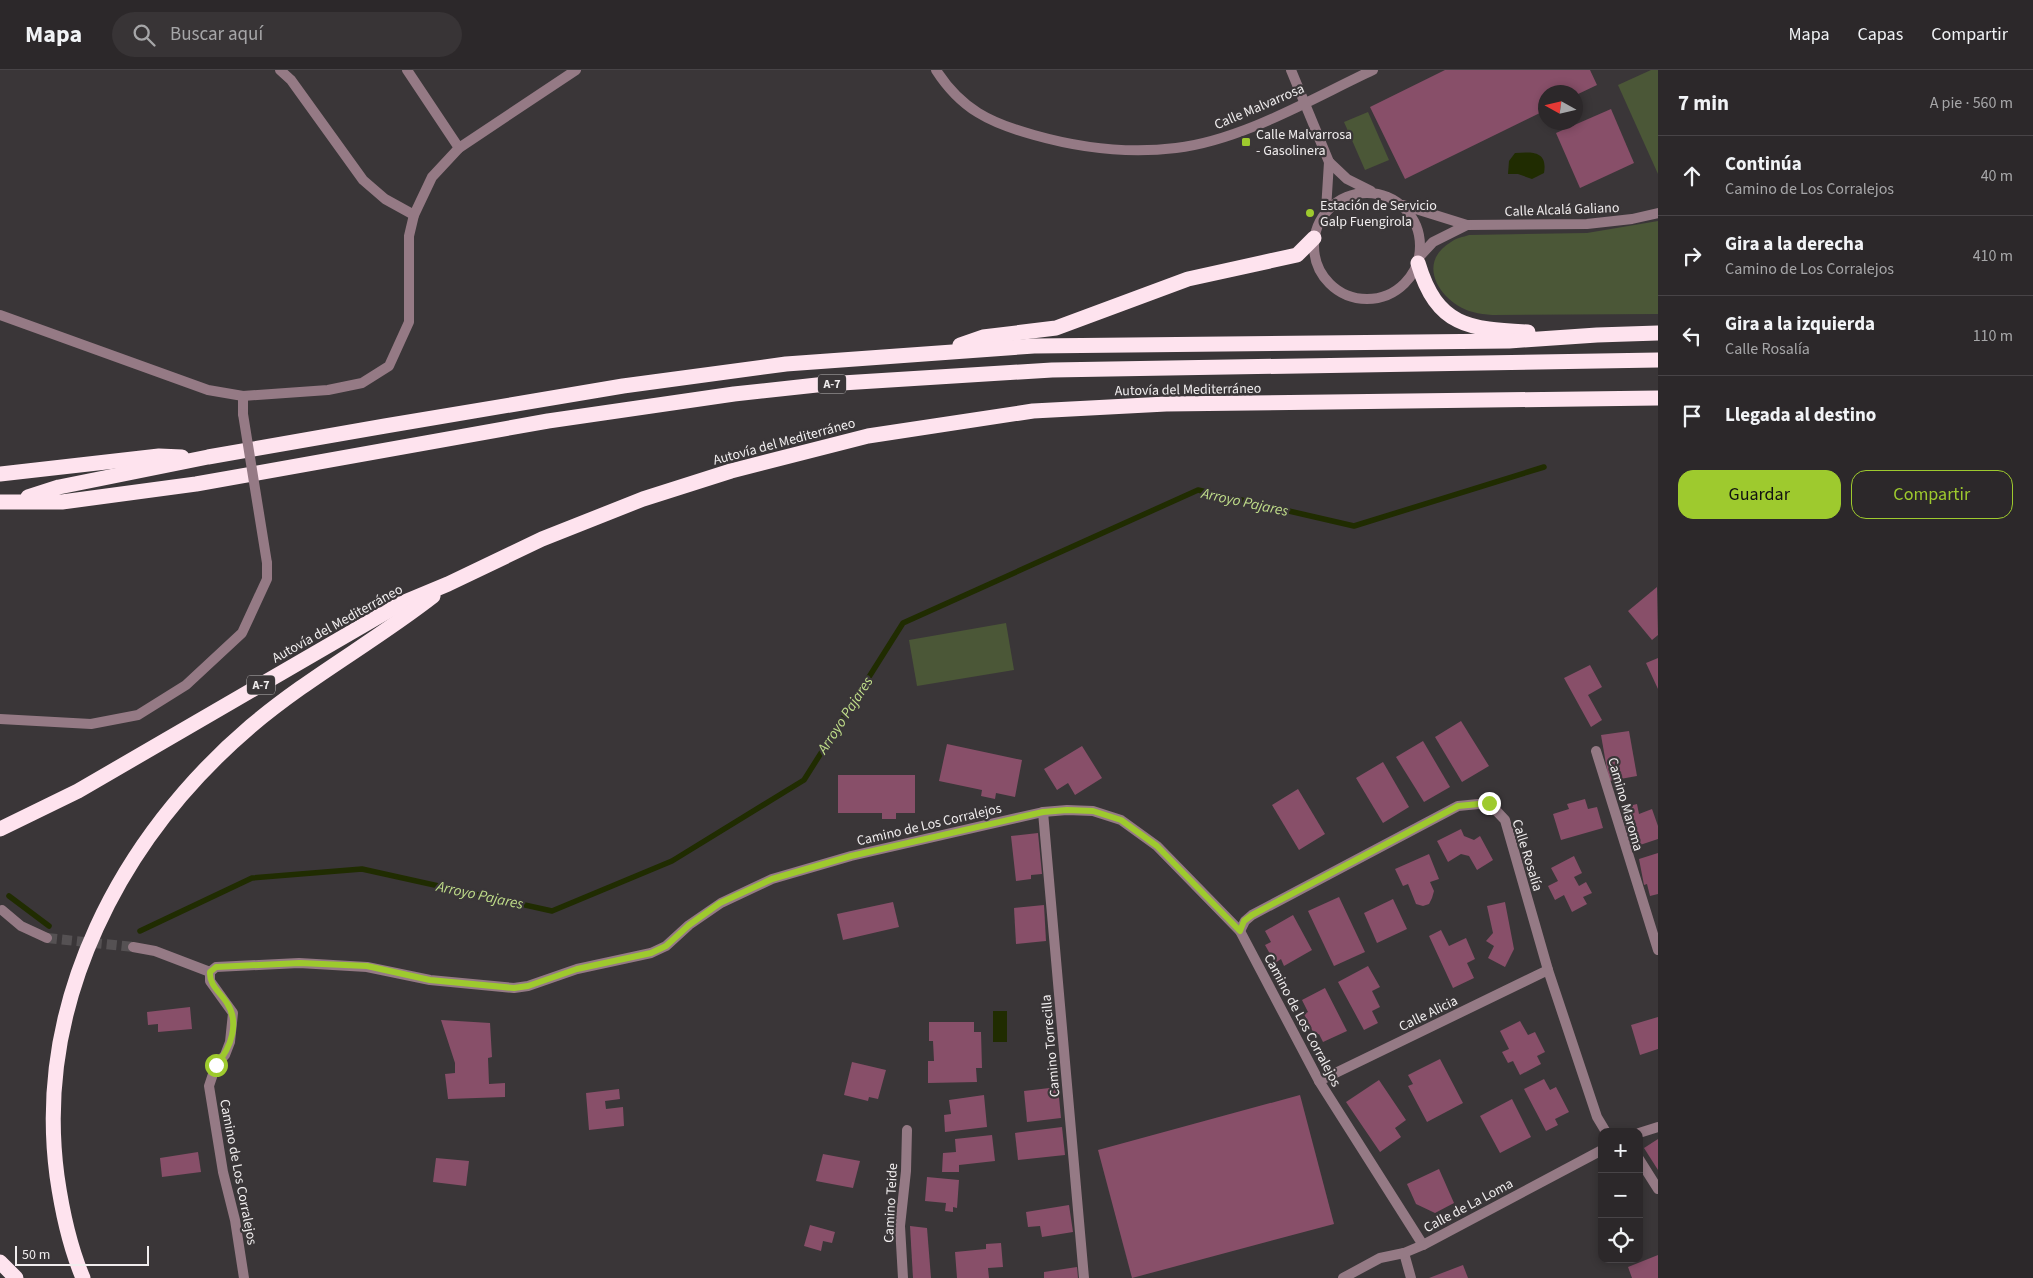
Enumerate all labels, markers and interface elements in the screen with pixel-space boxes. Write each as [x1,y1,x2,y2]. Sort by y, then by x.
search box [112,12,462,57]
text: Mapa [25,17,82,52]
icon: search [130,21,158,49]
text: Buscar aquí [170,21,263,48]
text: Mapa [1789,22,1830,47]
text: Capas [1858,22,1903,47]
text: Compartir [1931,22,2008,47]
street label: Calle Malvarrosa [1211,79,1308,135]
north arrow [1538,85,1583,130]
text: 7 min [1678,88,1729,118]
text: A pie · 560 m [1930,92,2013,114]
place label: Calle Malvarrosa - Gasolinera [1256,125,1352,161]
marker: Calle Malvarrosa - Gasolinera [1240,136,1252,148]
text: Continúa [1725,151,1802,178]
icon: ahead [1678,162,1706,190]
text: 40 m [1981,165,2013,187]
text: Camino de Los Corralejos [1725,178,1894,200]
place label: Estación de Servicio Galp Fuengirola [1320,196,1437,232]
street label: Calle Alcalá Galiano [1504,198,1620,222]
marker: Estación de Servicio Galp Fuengirola [1304,207,1316,219]
text: Gira a la derecha [1725,231,1864,258]
icon: right [1678,242,1706,270]
text: 410 m [1973,245,2013,267]
text: Camino de Los Corralejos [1725,258,1894,280]
text: Gira a la izquierda [1725,311,1875,338]
icon: left [1678,322,1706,350]
text: 110 m [1973,325,2013,347]
text: Calle Rosalía [1725,338,1810,360]
road number: A-7 [818,374,846,394]
street label: Autovía del Mediterráneo [1115,379,1261,401]
icon: arrive [1678,402,1706,430]
text: Llegada al destino [1725,402,1876,429]
street label: Autovía del Mediterráneo [711,413,858,471]
button: Guardar [1678,470,1841,519]
button: Compartir [1851,470,2013,519]
water label: Arroyo Pajares [1198,483,1290,522]
street label: Autovía del Mediterráneo [269,580,406,668]
water label: Arroyo Pajares [812,672,878,759]
road number: A-7 [247,676,275,694]
street label: Camino Maroma [1602,755,1648,853]
route end [1478,792,1501,815]
street label: Camino de Los Corralejos [855,799,1004,851]
street label: Calle Rosalía [1507,817,1547,894]
water label: Arroyo Pajares [433,876,525,915]
street label: Camino de Los Corralejos [1259,950,1346,1091]
street label: Calle Alicia [1396,991,1461,1037]
street label: Camino Torrecilla [1037,994,1065,1098]
route start [205,1054,228,1077]
street label: Camino de Los Corralejos [214,1098,262,1247]
map controls [1598,1128,1643,1263]
button: + [1598,1128,1643,1173]
street label: Camino Teide [879,1163,903,1243]
button: − [1598,1173,1643,1218]
street label: Calle de La Loma [1420,1174,1517,1238]
button: locate [1598,1218,1643,1263]
scale bar [15,1243,149,1266]
text: 50 m [22,1245,50,1265]

